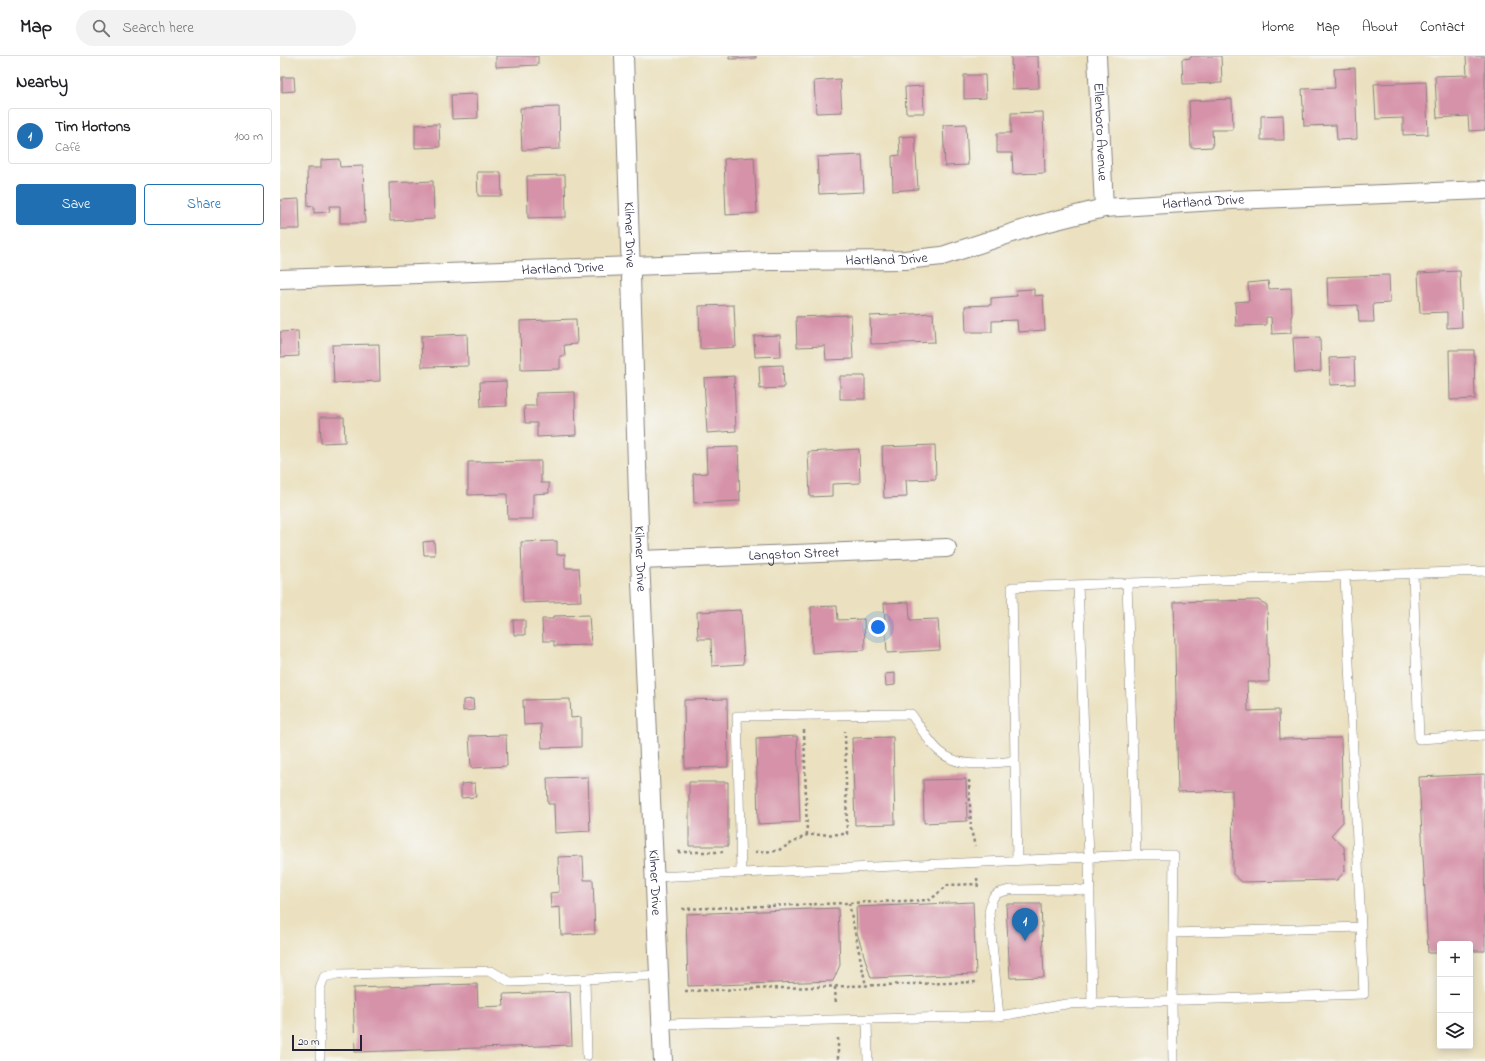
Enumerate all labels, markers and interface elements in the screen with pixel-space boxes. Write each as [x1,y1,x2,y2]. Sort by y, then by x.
search box [76,10,356,46]
text: Map [20,14,52,41]
icon: search [90,17,112,39]
text: Search here [122,17,194,39]
text: Home [1262,17,1294,38]
text: Map [1316,17,1340,38]
text: About [1362,17,1398,38]
text: Contact [1420,17,1465,38]
text: Nearby [16,70,68,95]
street label: Ellenboro Avenue [1088,82,1113,182]
text: Tim Hortons [55,116,131,138]
text: 1 [28,127,32,146]
text: 100 m [234,127,263,146]
text: Café [55,138,80,157]
button: Save [16,184,136,225]
button: Share [144,184,264,225]
street label: Hartland Drive [1162,189,1245,215]
street label: Kilmer Drive [618,202,641,269]
street label: Hartland Drive [845,247,929,271]
street label: Hartland Drive [521,257,605,281]
street label: Kilmer Drive [628,525,652,593]
street label: Langston Street [748,542,840,567]
your location [868,617,888,637]
street label: Kilmer Drive [643,849,667,917]
pin: 1 [1012,908,1038,941]
map controls [1437,941,1473,1049]
button: + [1437,941,1473,977]
button: − [1437,977,1473,1013]
button: layers [1437,1013,1473,1049]
scale bar [292,1033,362,1052]
text: 20 m [298,1034,320,1050]

